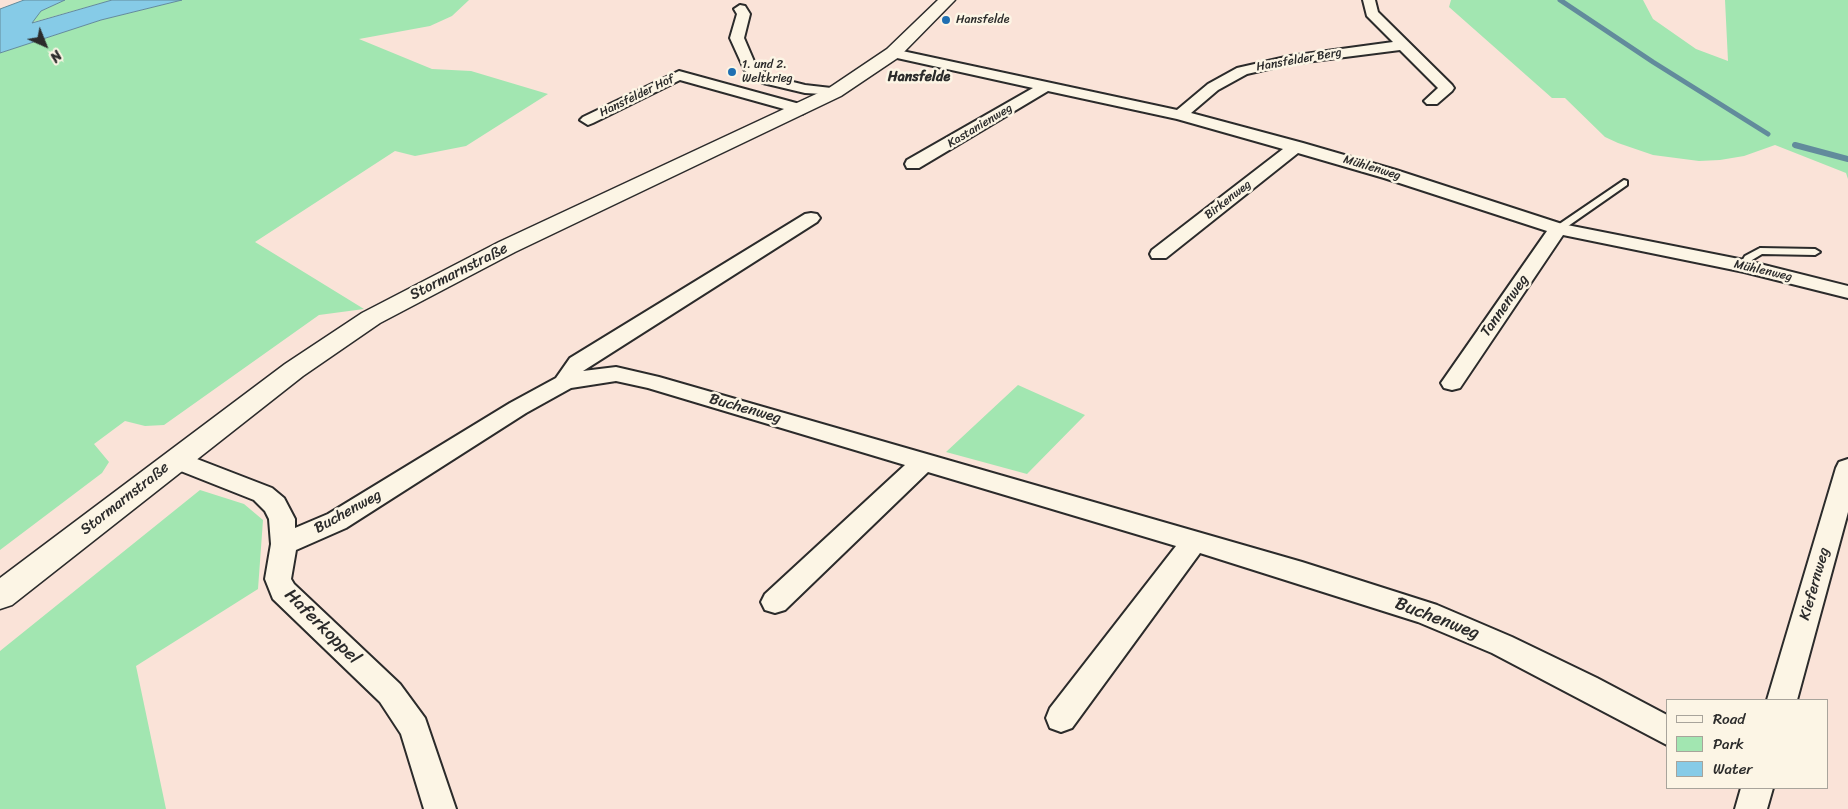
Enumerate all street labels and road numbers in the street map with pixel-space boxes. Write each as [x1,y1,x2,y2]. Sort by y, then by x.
street label: Hansfelder Berg [1255,45,1343,75]
street label: Hansfelder Hof [597,72,677,120]
street label: Kastanienweg [945,101,1015,151]
street label: Mühlenweg [1342,152,1402,184]
street label: Birkenweg [1202,177,1254,223]
street label: Stormarnstraße [407,240,511,304]
street label: Mühlenweg [1733,257,1793,285]
street label: Tannenweg [1477,271,1533,341]
street label: Buchenweg [707,390,783,428]
street label: Stormarnstraße [77,459,173,539]
street label: Buchenweg [311,486,385,538]
street label: Kiefernweg [1796,546,1834,622]
street label: Haferkoppel [280,585,364,669]
street label: Buchenweg [1392,593,1482,645]

